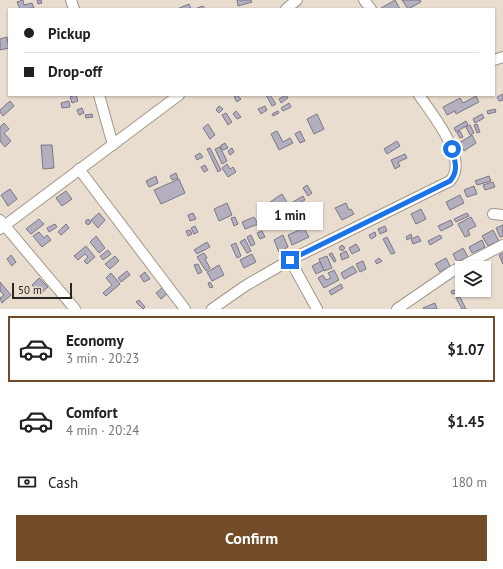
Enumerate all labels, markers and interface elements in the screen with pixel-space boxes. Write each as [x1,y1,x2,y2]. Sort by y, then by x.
text: Pickup [48,24,91,43]
text: Drop-off [48,62,102,81]
route start [443,140,461,158]
callout: 1 min [257,202,323,230]
text: 1 min [274,207,306,224]
route end [281,251,299,269]
map controls [455,261,491,297]
button: layers [455,261,491,297]
scale bar [12,281,72,300]
text: 50 m [18,283,42,297]
icon: car [18,331,54,367]
text: Economy [66,331,124,350]
text: $1.07 [447,340,485,359]
text: 3 min · 20:23 [66,350,139,367]
icon: car [18,403,54,439]
text: Comfort [66,403,118,422]
text: $1.45 [447,412,485,431]
text: 4 min · 20:24 [66,422,139,439]
icon: cash [16,471,38,493]
text: Cash [48,473,78,492]
text: 180 m [452,474,487,491]
button: Confirm [16,515,487,561]

